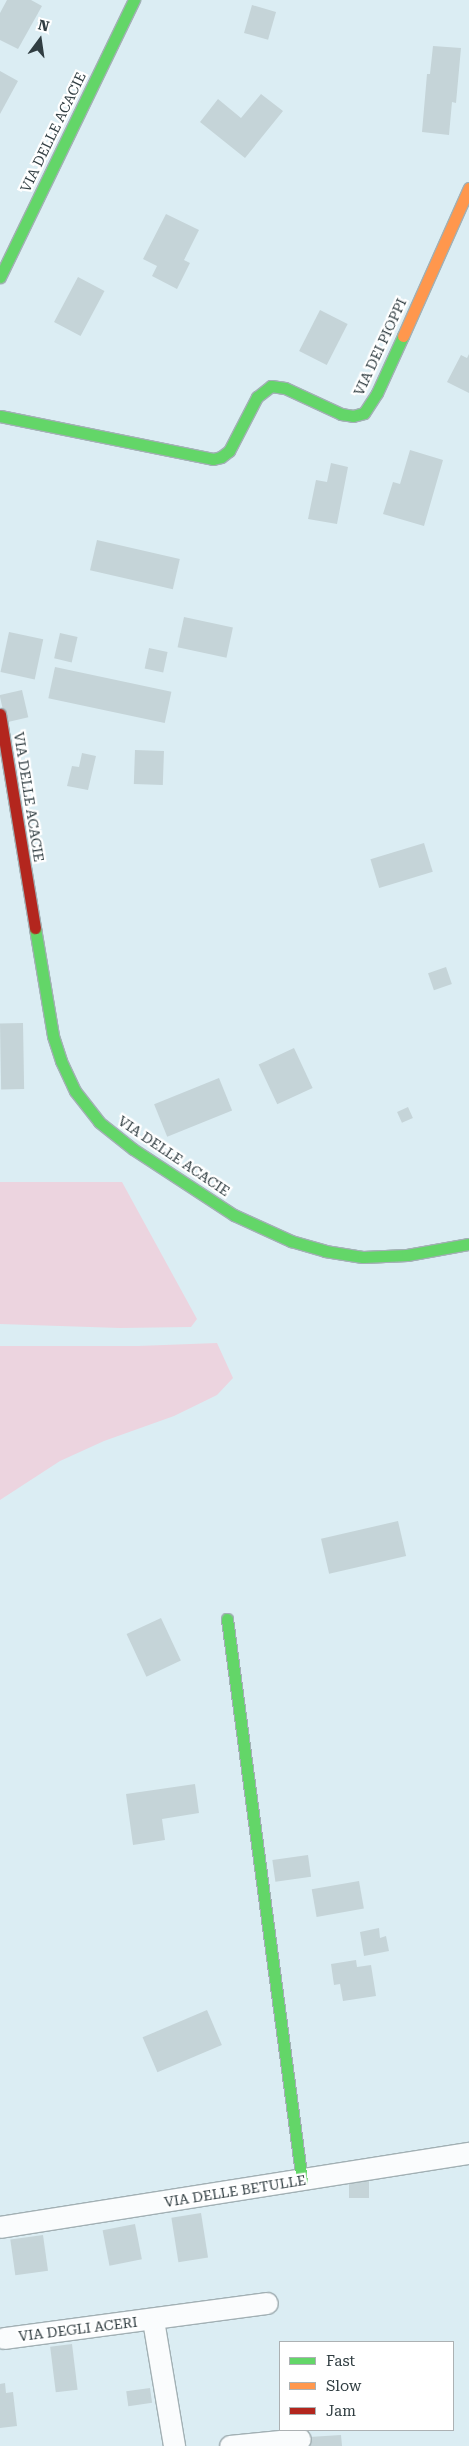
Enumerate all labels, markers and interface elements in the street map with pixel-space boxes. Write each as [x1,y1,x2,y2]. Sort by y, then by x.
north arrow [15,15,65,65]
text: N [36,16,51,35]
street label: VIA DELLE ACACIE [17,69,89,195]
street label: VIA DEI PIOPPI [350,296,410,398]
street label: VIA DELLE ACACIE [10,731,48,863]
street label: VIA DELLE ACACIE [115,1112,233,1200]
street label: VIA DELLE BETULLE [163,2172,307,2210]
street label: VIA DEGLI ACERI [18,2313,138,2345]
legend [279,2341,454,2431]
text: Fast [326,2352,355,2370]
text: Slow [326,2377,361,2395]
text: Jam [326,2402,356,2420]

